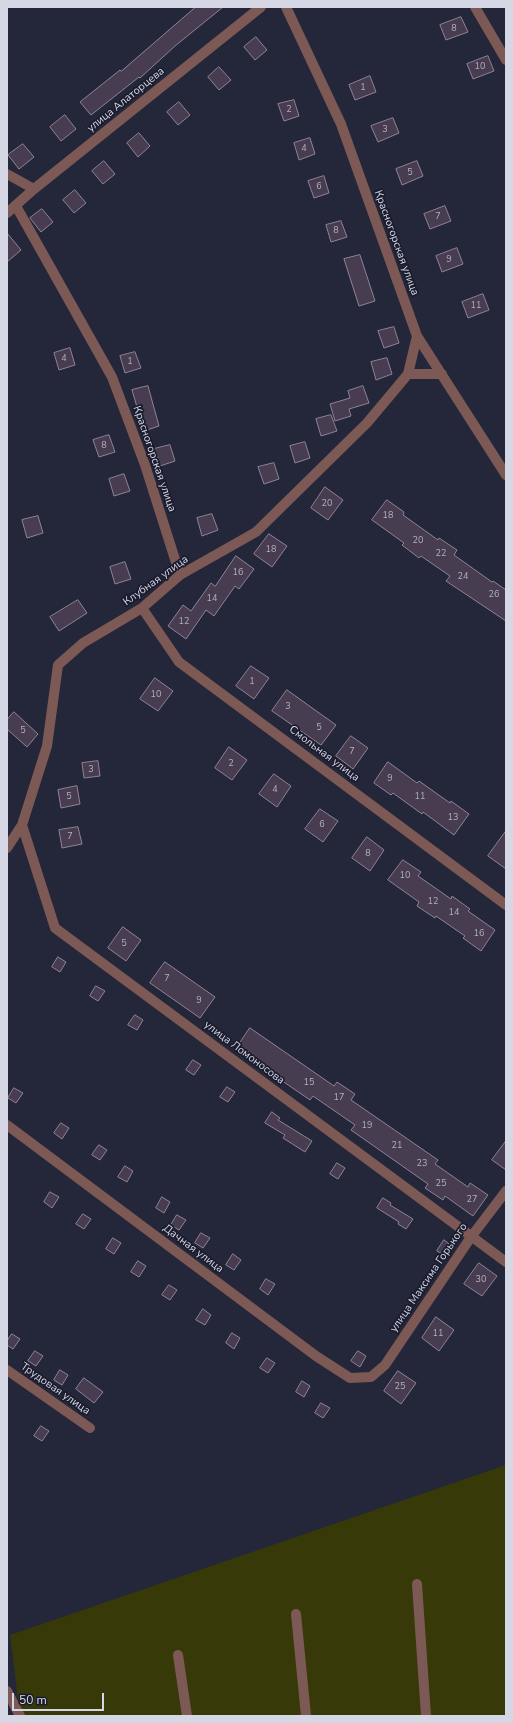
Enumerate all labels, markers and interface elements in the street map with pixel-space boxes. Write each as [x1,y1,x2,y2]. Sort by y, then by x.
house number: 8 [451,24,457,34]
house number: 10 [475,62,485,72]
street label: улица Алаторцева [85,65,167,135]
house number: 1 [360,83,366,93]
house number: 2 [286,105,292,115]
house number: 3 [382,125,388,135]
house number: 4 [301,144,307,154]
house number: 5 [407,168,413,178]
house number: 6 [316,182,322,192]
street label: Красногорская улица [371,188,421,298]
house number: 7 [435,212,441,222]
house number: 8 [333,226,339,236]
house number: 9 [446,255,452,265]
house number: 11 [471,301,481,311]
house number: 4 [61,354,67,364]
house number: 1 [127,357,133,367]
street label: Красногорская улица [130,404,178,514]
house number: 8 [101,441,107,451]
house number: 20 [322,499,332,509]
house number: 18 [383,511,393,521]
house number: 20 [413,536,423,546]
house number: 18 [266,545,276,555]
house number: 22 [436,549,446,559]
street label: Клубная улица [121,553,191,609]
house number: 16 [233,568,243,578]
house number: 24 [458,572,468,582]
house number: 26 [489,590,499,600]
house number: 14 [207,594,217,604]
house number: 12 [179,617,189,627]
house number: 1 [249,677,255,687]
house number: 10 [151,690,161,700]
house number: 3 [285,702,291,712]
street label: Смольная улица [286,723,362,785]
house number: 5 [316,723,322,733]
house number: 5 [20,726,26,736]
house number: 7 [349,747,355,757]
house number: 2 [228,759,234,769]
house number: 3 [88,765,94,775]
house number: 9 [387,774,393,784]
house number: 4 [272,785,278,795]
house number: 5 [66,792,72,802]
house number: 11 [415,792,425,802]
house number: 13 [448,813,458,823]
house number: 6 [319,820,325,830]
house number: 7 [67,832,73,842]
house number: 8 [365,849,371,859]
house number: 10 [400,871,410,881]
house number: 12 [428,897,438,907]
house number: 14 [449,908,459,918]
house number: 16 [474,929,484,939]
house number: 5 [121,939,127,949]
house number: 7 [164,974,170,984]
house number: 9 [196,996,202,1006]
street label: улица Ломоносова [201,1018,287,1088]
house number: 15 [304,1078,314,1088]
house number: 17 [334,1093,344,1103]
house number: 19 [362,1121,372,1131]
house number: 21 [392,1141,402,1151]
house number: 23 [417,1159,427,1169]
house number: 25 [436,1179,446,1189]
house number: 27 [467,1195,477,1205]
street label: улица Максима Горького [388,1221,470,1335]
street label: Дачная улица [160,1222,226,1276]
house number: 30 [476,1275,486,1285]
house number: 11 [433,1329,443,1339]
street label: Трудовая улица [18,1360,92,1418]
house number: 25 [395,1382,405,1392]
scale bar [14,1685,106,1711]
text: 50 m [19,1692,47,1708]

